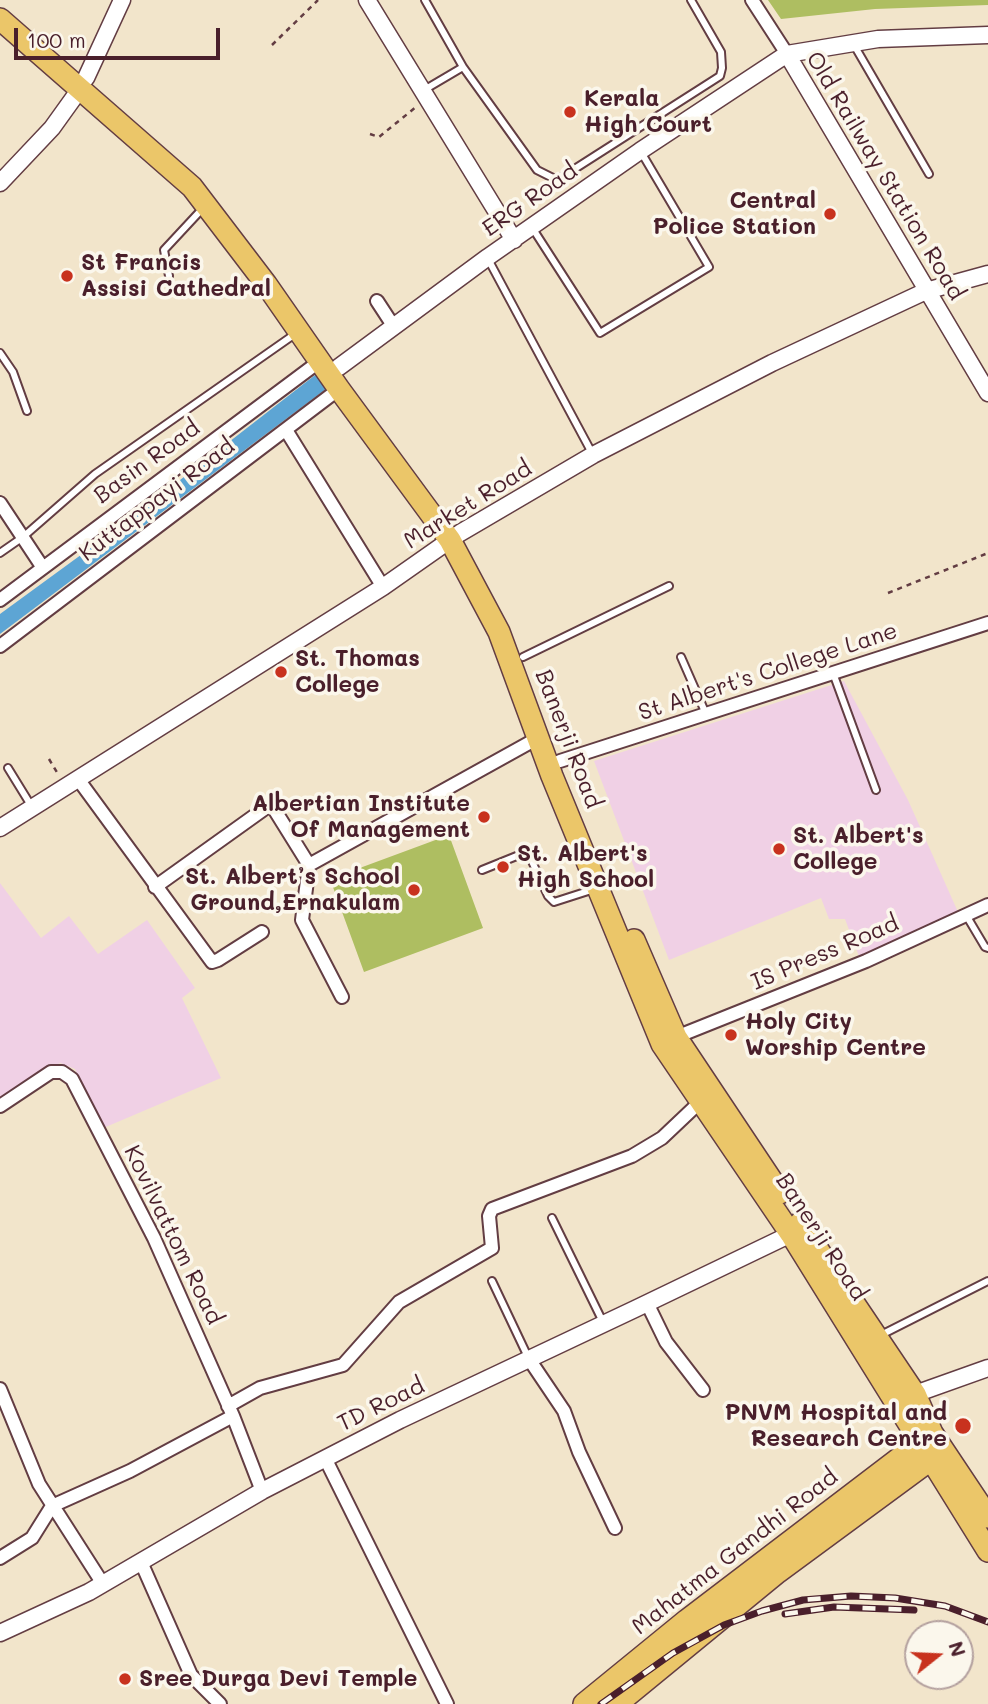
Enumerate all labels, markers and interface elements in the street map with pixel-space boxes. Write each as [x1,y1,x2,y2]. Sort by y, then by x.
scale bar [18,14,224,58]
text: 100 m [27,26,86,53]
street label: Old Railway Station Road [800,47,970,305]
place label: Kerala High Court [584,85,712,139]
marker: Kerala High Court [562,104,578,120]
street label: ERG Road [477,157,583,243]
place label: Central Police Station [653,187,816,241]
marker: Central Police Station [822,206,838,222]
place label: St Francis Assisi Cathedral [81,249,271,303]
marker: St Francis Assisi Cathedral [59,268,75,284]
street label: Basin Road [89,414,205,510]
street label: Kuttappayi Road [74,433,240,567]
street label: Market Road [399,455,537,555]
street label: St Albert's College Lane [635,617,901,727]
place label: St. Thomas College [295,645,420,699]
marker: St. Thomas College [273,664,289,680]
street label: Banerji Road [529,666,607,812]
place label: Albertian Institute Of Management [252,790,470,844]
marker: Albertian Institute Of Management [476,809,492,825]
place label: St. Albert's College [793,822,923,876]
place label: St. Albert's High School [517,840,654,894]
marker: St. Albert's College [771,841,787,857]
marker: St. Albert's High School [495,859,511,875]
place label: St. Albert’s School Ground,Ernakulam [185,863,400,917]
marker: St. Albert’s School Ground,Ernakulam [406,882,422,898]
street label: IS Press Road [747,910,903,996]
place label: Holy City Worship Centre [745,1008,926,1062]
marker: Holy City Worship Centre [723,1027,739,1043]
street label: Kovilvattom Road [118,1141,228,1329]
street label: Banerji Road [770,1168,872,1306]
street label: TD Road [333,1372,429,1438]
place label: PNVM Hospital and Research Centre [725,1399,947,1453]
marker: PNVM Hospital and Research Centre [953,1416,973,1436]
street label: Mahatma Gandhi Road [627,1463,843,1641]
north arrow [904,1620,974,1690]
text: N [943,1638,972,1660]
place label: Sree Durga Devi Temple [139,1665,418,1693]
marker: Sree Durga Devi Temple [117,1671,133,1687]

